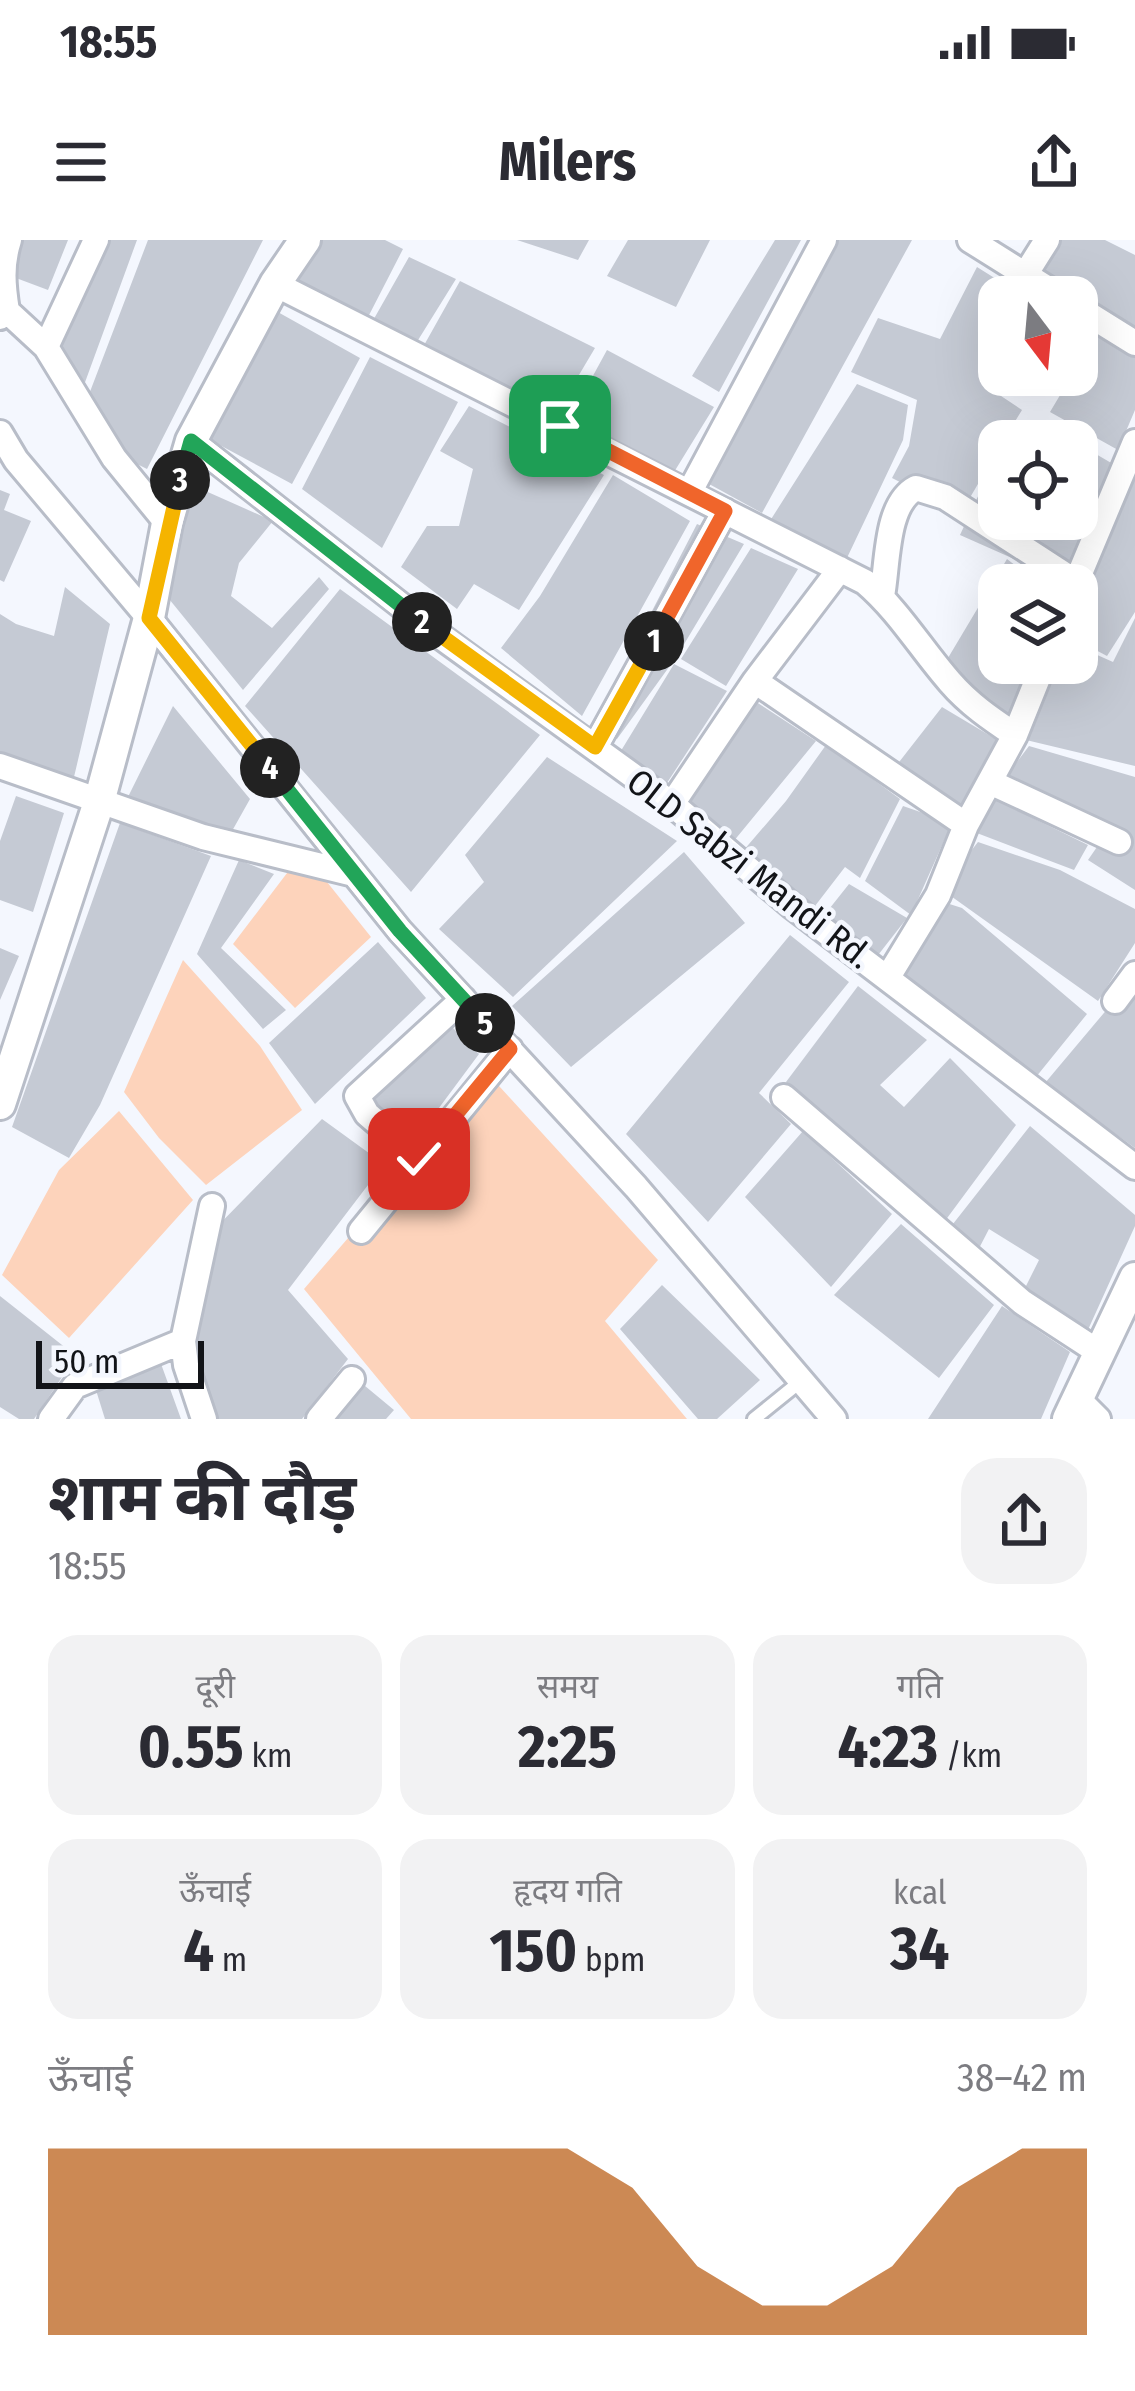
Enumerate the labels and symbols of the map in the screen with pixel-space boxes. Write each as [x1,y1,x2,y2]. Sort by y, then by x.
north arrow [978,276,1098,396]
pin [509,375,611,477]
pin: 3 [150,450,210,510]
pin: 2 [392,592,452,652]
pin: 1 [624,611,684,671]
pin: 4 [240,738,300,798]
street label: OLD Sabzi Mandi Rd. [618,759,881,978]
pin: 5 [455,993,515,1053]
pin [368,1108,470,1210]
scale bar [36,1335,204,1388]

